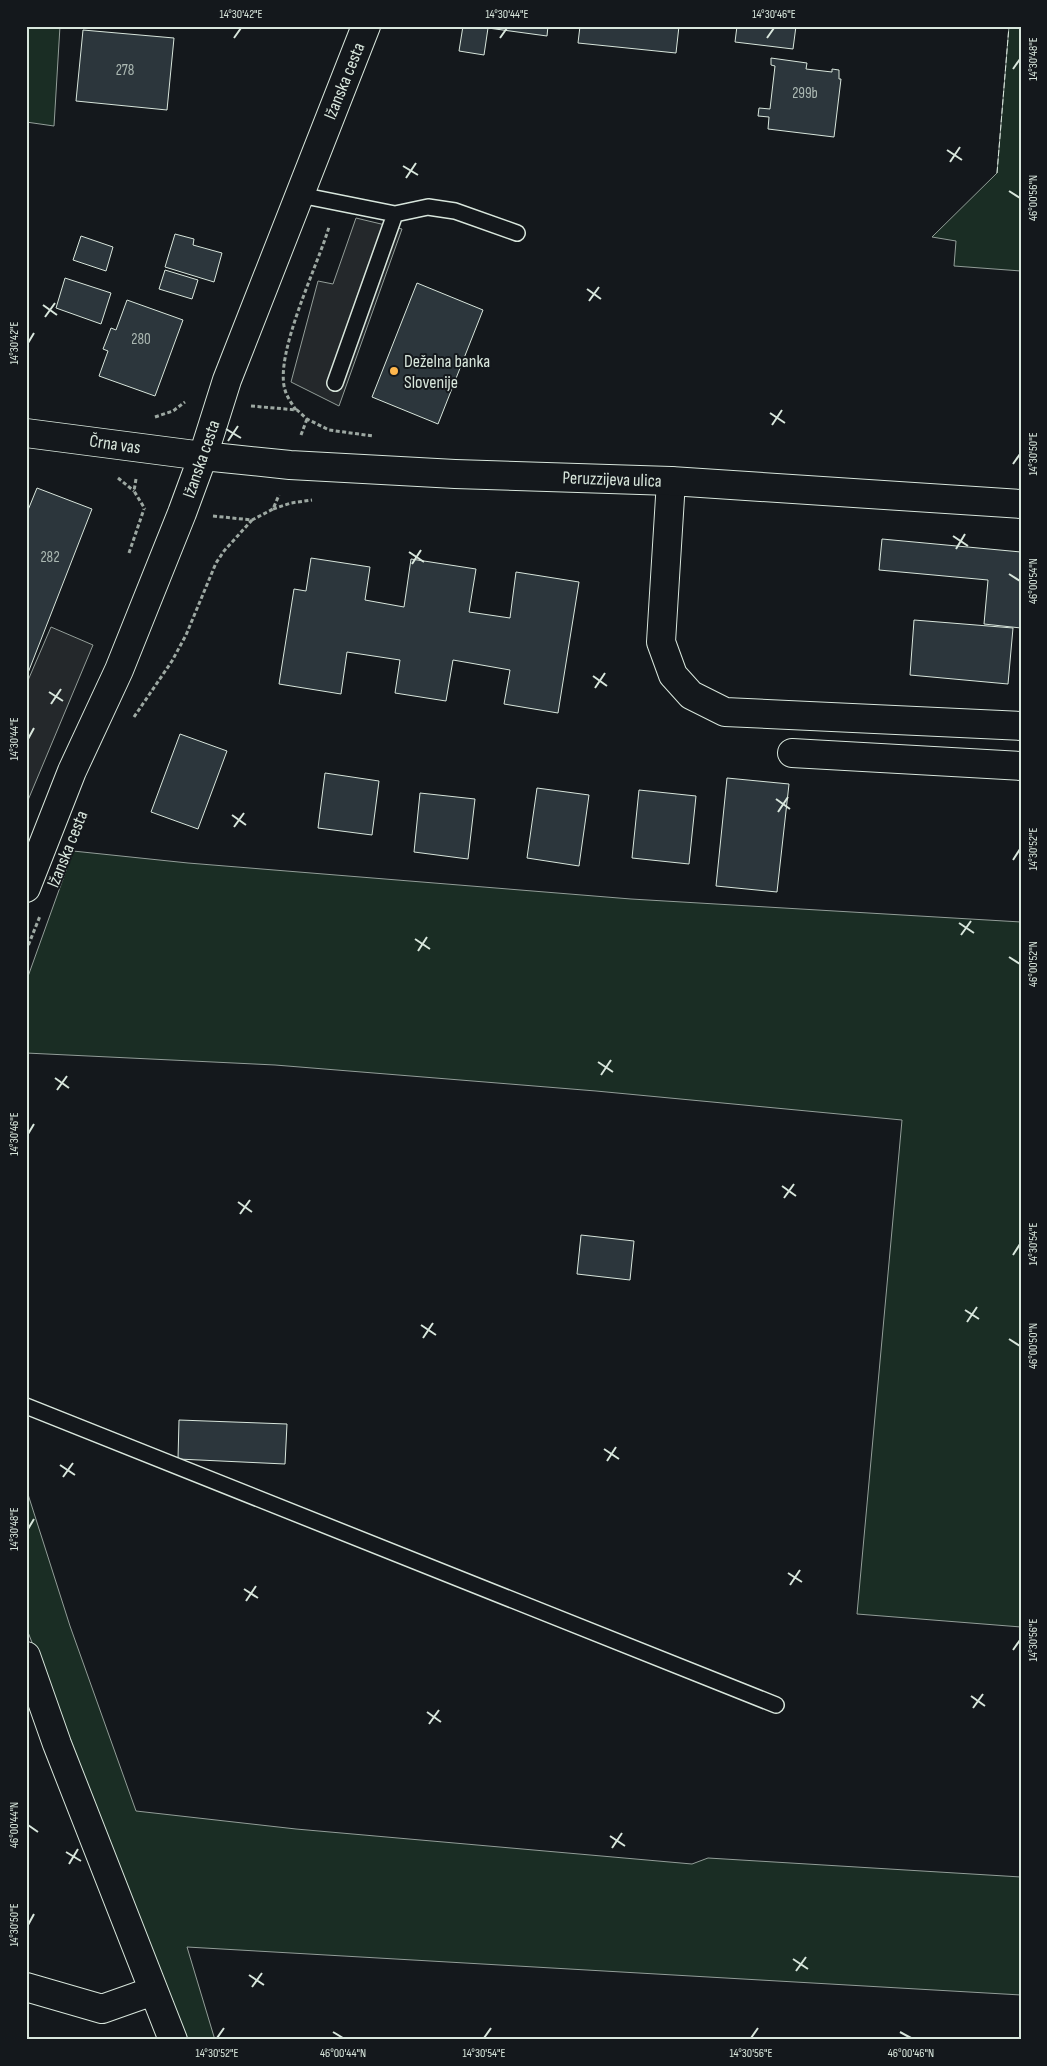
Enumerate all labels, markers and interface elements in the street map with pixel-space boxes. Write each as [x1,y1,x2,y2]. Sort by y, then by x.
text: 14°30'42"E [219,7,263,22]
text: 14°30'44"E [485,7,529,22]
text: 14°30'46"E [752,7,796,22]
text: 14°30'48"E [1026,37,1041,81]
street label: Ižanska cesta [320,40,369,123]
house number: 278 [116,61,134,80]
house number: 299b [792,84,818,103]
text: 46°00'56"N [1026,175,1041,221]
text: 14°30'42"E [7,321,22,365]
house number: 280 [131,330,151,349]
place label: Deželna banka Slovenije [404,351,490,393]
marker: Deželna banka Slovenije [388,365,400,377]
street label: Ižanska cesta [178,417,225,501]
street label: Črna vas [88,431,142,458]
text: 14°30'50"E [1026,432,1041,476]
street label: Peruzzijeva ulica [562,467,662,492]
house number: 282 [40,548,60,567]
text: 46°00'54"N [1026,558,1041,604]
text: 14°30'44"E [7,717,22,761]
street label: Ižanska cesta [43,808,92,891]
text: 14°30'52"E [1026,828,1041,870]
text: 46°00'52"N [1026,941,1041,987]
text: 14°30'46"E [7,1112,22,1156]
text: 14°30'54"E [1026,1222,1041,1265]
text: 46°00'50"N [1026,1323,1041,1369]
text: 14°30'48"E [7,1507,22,1551]
text: 14°30'56"E [1026,1618,1041,1662]
text: 46°00'44"N [7,1802,22,1848]
text: 14°30'50"E [7,1903,22,1947]
text: 14°30'52"E [196,2046,238,2061]
text: 46°00'44"N [320,2046,366,2061]
text: 14°30'54"E [463,2046,506,2061]
text: 14°30'56"E [729,2046,773,2061]
text: 46°00'46"N [888,2046,934,2061]

